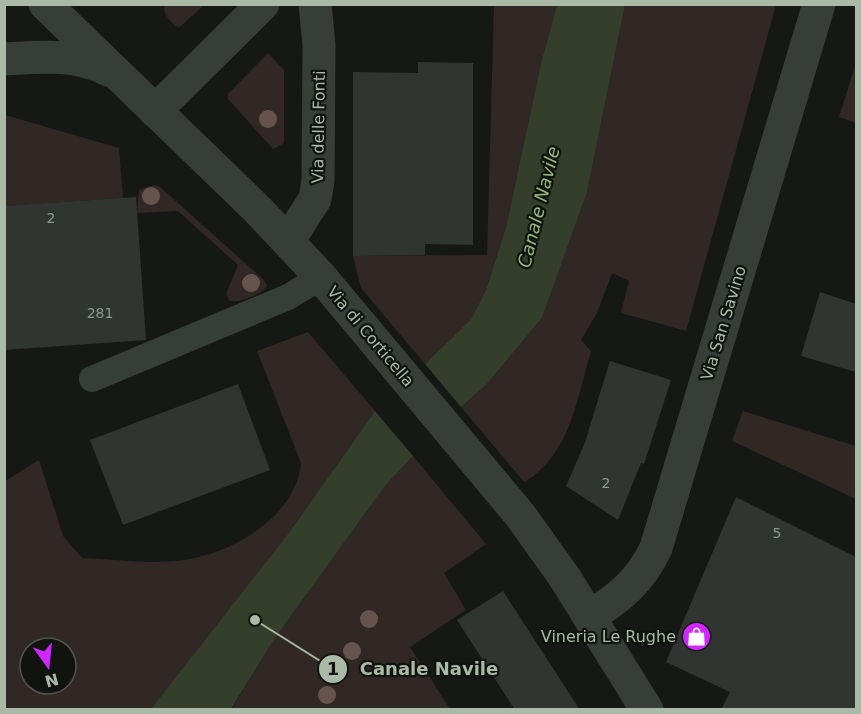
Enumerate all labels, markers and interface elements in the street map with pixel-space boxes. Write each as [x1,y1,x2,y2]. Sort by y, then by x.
street label: Via delle Fonti [308,70,329,184]
water label: Canale Navile [513,144,564,270]
house number: 2 [47,210,55,226]
street label: Via San Savino [697,264,750,383]
street label: Via di Corticella [323,282,418,390]
house number: 281 [87,305,113,321]
house number: 2 [602,475,610,491]
house number: 5 [773,525,781,541]
shop icon: Vineria Le Rughe [681,620,713,652]
place label: Vineria Le Rughe [541,627,676,646]
north arrow [18,636,78,696]
callout: Canale Navile [318,651,510,687]
text: 1 [327,658,339,679]
text: Canale Navile [360,658,498,679]
text: N [43,669,61,691]

